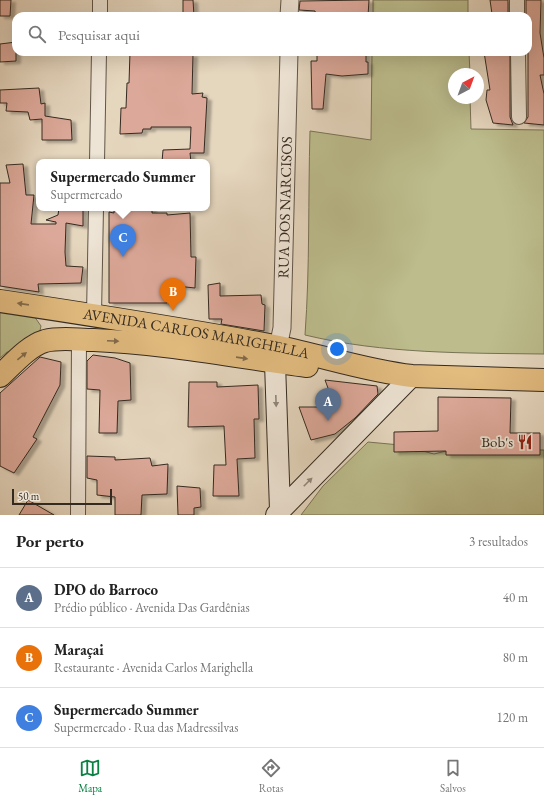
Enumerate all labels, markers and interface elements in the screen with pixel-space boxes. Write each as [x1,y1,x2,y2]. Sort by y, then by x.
search box [12,12,532,56]
icon: search [26,23,48,45]
text: Pesquisar aqui [58,25,140,44]
north arrow [448,68,484,104]
street label: RUA DOS NARCISOS [273,136,296,279]
popup [36,159,210,211]
text: Supermercado Summer [51,167,195,186]
text: Supermercado [51,186,122,203]
pin: C [110,224,136,257]
pin: B [160,278,186,311]
one-way arrow [17,301,29,307]
street label: AVENIDA CARLOS MARIGHELLA [81,304,312,363]
one-way arrow [107,338,120,344]
your location [327,339,347,359]
one-way arrow [16,352,27,360]
one-way arrow [236,355,248,361]
pin: A [315,388,341,421]
one-way arrow [273,395,280,408]
place label: Bob's [481,432,513,451]
restaurant icon: Bob's [516,433,534,451]
one-way arrow [303,477,312,487]
scale bar [12,487,112,506]
text: 50 m [18,489,39,503]
text: Por perto [16,530,84,552]
text: 3 resultados [469,533,528,550]
text: DPO do Barroco [54,580,158,599]
text: A [24,589,34,606]
text: 40 m [503,589,528,606]
text: Prédio público · Avenida Das Gardênias [54,599,250,616]
text: Maraçai [54,640,104,659]
text: B [25,649,33,666]
text: 80 m [503,649,528,666]
text: Restaurante · Avenida Carlos Marighella [54,659,253,676]
text: Supermercado Summer [54,700,199,719]
text: C [24,709,34,726]
text: 120 m [497,709,528,726]
text: Supermercado · Rua das Madressilvas [54,719,238,736]
tab: Mapa [78,757,102,795]
tab: Rotas [259,757,283,795]
tab: Salvos [440,757,466,795]

